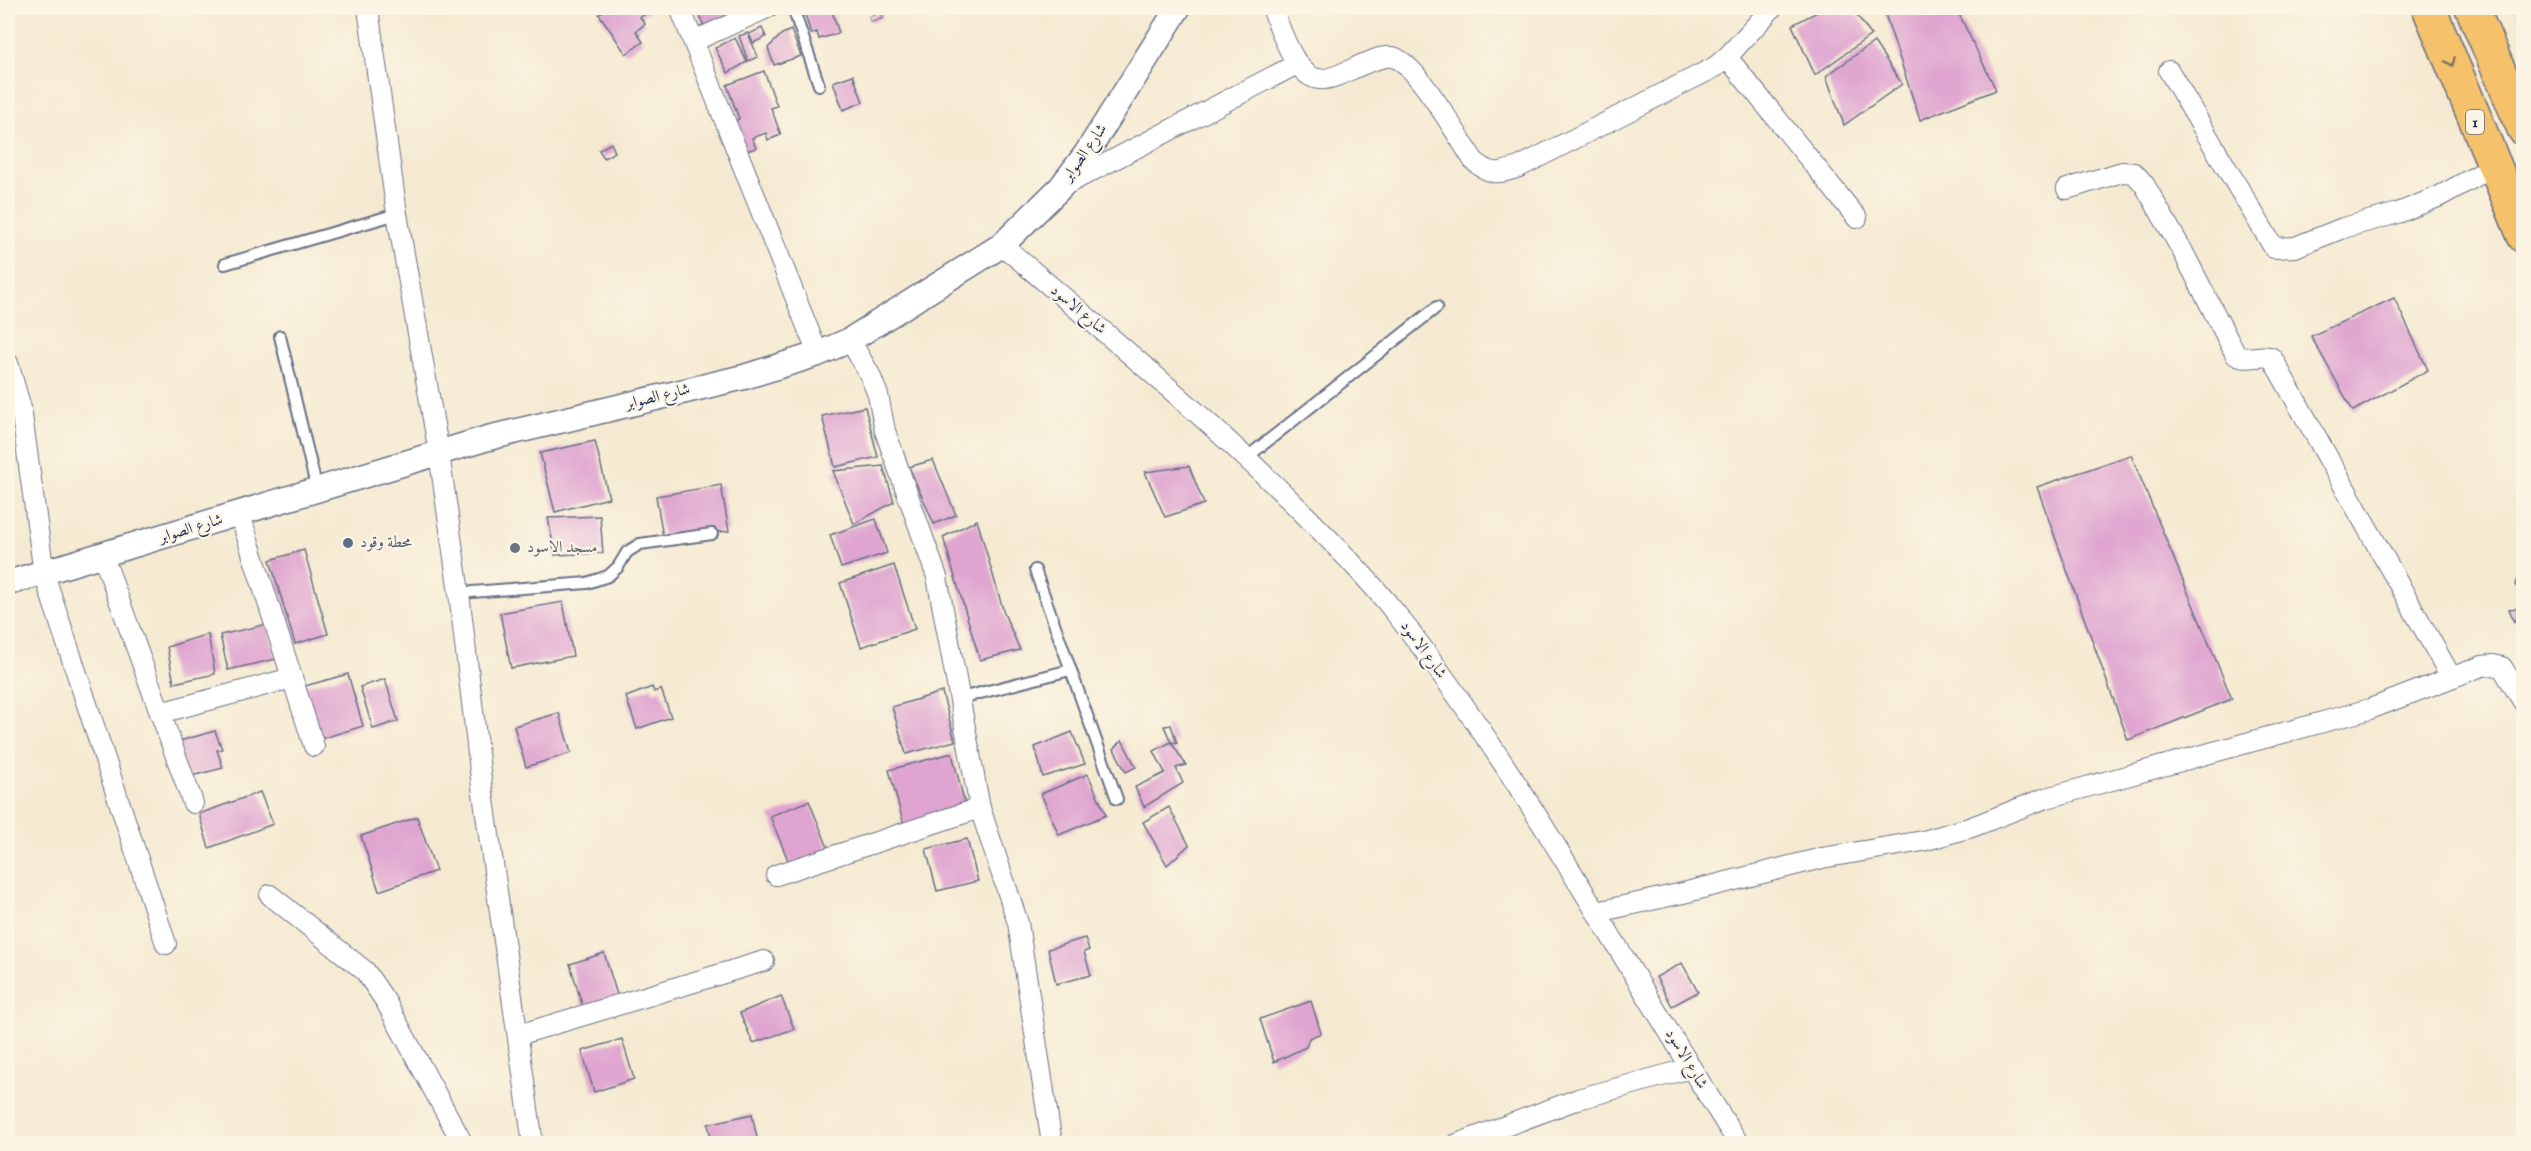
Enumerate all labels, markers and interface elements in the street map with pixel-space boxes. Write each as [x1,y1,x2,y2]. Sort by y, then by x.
one-way arrow [2443,56,2456,66]
road number: 1 [2466,110,2484,134]
street label: شارع الصوابر [1057,120,1114,188]
street label: شارع الاسود [1045,281,1110,341]
street label: شارع الصوابر [622,379,693,417]
street label: شارع الصوابر [155,510,226,551]
place label: محطة وقود [360,533,412,553]
marker: محطة وقود [341,536,355,550]
place label: مسجد الاسود [527,538,597,558]
marker: مسجد الاسود [508,541,522,555]
street label: شارع الاسود [1394,617,1451,684]
street label: شارع الاسود [1659,1025,1712,1094]

